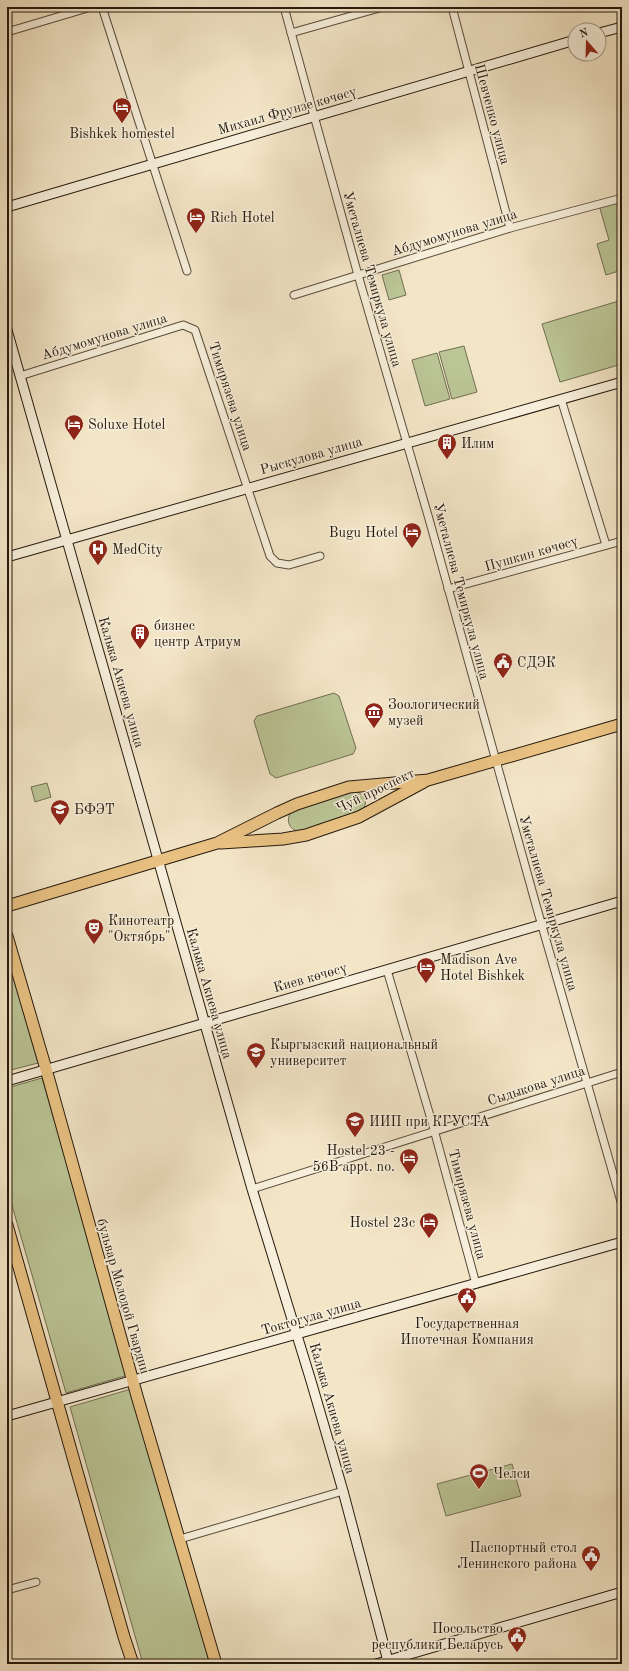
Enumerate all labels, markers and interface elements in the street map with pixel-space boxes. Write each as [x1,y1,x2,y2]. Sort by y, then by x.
north arrow [567,22,607,62]
text: N [578,27,590,41]
street label: Шевченко улица [472,63,512,166]
street label: Михаил Фрунзе көчөсү [216,84,359,137]
hotel icon: Bishkek homestel [111,96,133,124]
place label: Bishkek homestel [69,127,175,141]
street label: Уметалиева Темиркула улица [340,190,404,369]
hotel icon: Rich Hotel [185,206,207,234]
street label: Абдумомунова улица [390,207,519,259]
place label: Rich Hotel [210,211,275,225]
street label: Абдумомунова улица [40,311,169,363]
street label: Тимирязева улица [206,340,254,453]
hotel icon: Soluxe Hotel [63,413,85,441]
place label: Soluxe Hotel [88,418,165,432]
building icon: Илим [436,432,458,460]
street label: Рыскулова улица [258,435,364,477]
place label: Илим [461,437,494,451]
street label: Уметалиева Темиркула улица [431,502,491,681]
hotel icon: Bugu Hotel [401,521,423,549]
place label: Bugu Hotel [329,526,398,540]
street label: Пушкин көчөсү [483,534,580,574]
hospital icon: MedCity [87,538,109,566]
place label: MedCity [112,543,164,557]
street label: Калыка Акиева улица [96,615,146,749]
place label: бизнес центр Атриум [154,619,241,649]
building icon: бизнес центр Атриум [129,622,151,650]
public building icon: СДЭК [492,651,514,679]
place label: СДЭК [517,656,556,670]
place label: Зоологический музей [388,698,480,728]
museum icon: Зоологический музей [363,701,385,729]
street label: Чуй проспект [334,766,417,816]
school or university icon: БФЭТ [49,798,71,826]
place label: БФЭТ [74,803,115,817]
street label: Уметалиева Темиркула улица [516,814,580,993]
place label: Кинотеатр "Октябрь" [108,914,174,944]
theatre icon: Кинотеатр "Октябрь" [83,917,105,945]
street label: Калыка Акиева улица [184,926,234,1060]
place label: Madison Ave Hotel Bishkek [440,953,525,983]
hotel icon: Madison Ave Hotel Bishkek [415,956,437,984]
street label: Киев көчөсү [272,961,349,995]
place label: Кыргызский национальный университет [270,1038,438,1068]
school or university icon: Кыргызский национальный университет [245,1041,267,1069]
street label: Сыдыкова улица [486,1064,587,1108]
school or university icon: ИИП при КГУСТА [344,1110,366,1138]
place label: ИИП при КГУСТА [369,1115,490,1129]
place label: Hostel 23 - 56B appt. no. [313,1144,395,1174]
hotel icon: Hostel 23 - 56B appt. no. [398,1147,420,1175]
street label: Тимирязева улица [446,1148,489,1261]
hotel icon: Hostel 23c [418,1211,440,1239]
place label: Hostel 23c [350,1216,415,1230]
street label: бульвар Молодой Гвардии [94,1217,152,1376]
public building icon: Государственная Ипотечная Компания [456,1286,478,1314]
street label: Токтогула улица [260,1296,363,1338]
place label: Государственная Ипотечная Компания [400,1317,534,1347]
street label: Калыка Акиева улица [307,1341,357,1475]
sports icon: Челси [468,1462,490,1490]
place label: Челси [493,1467,530,1481]
place label: Паспортный стол Ленинского района [457,1541,577,1571]
public building icon: Паспортный стол Ленинского района [580,1544,602,1572]
place label: Посольство республики Беларусь [371,1622,503,1652]
public building icon: Посольство республики Беларусь [506,1625,528,1653]

